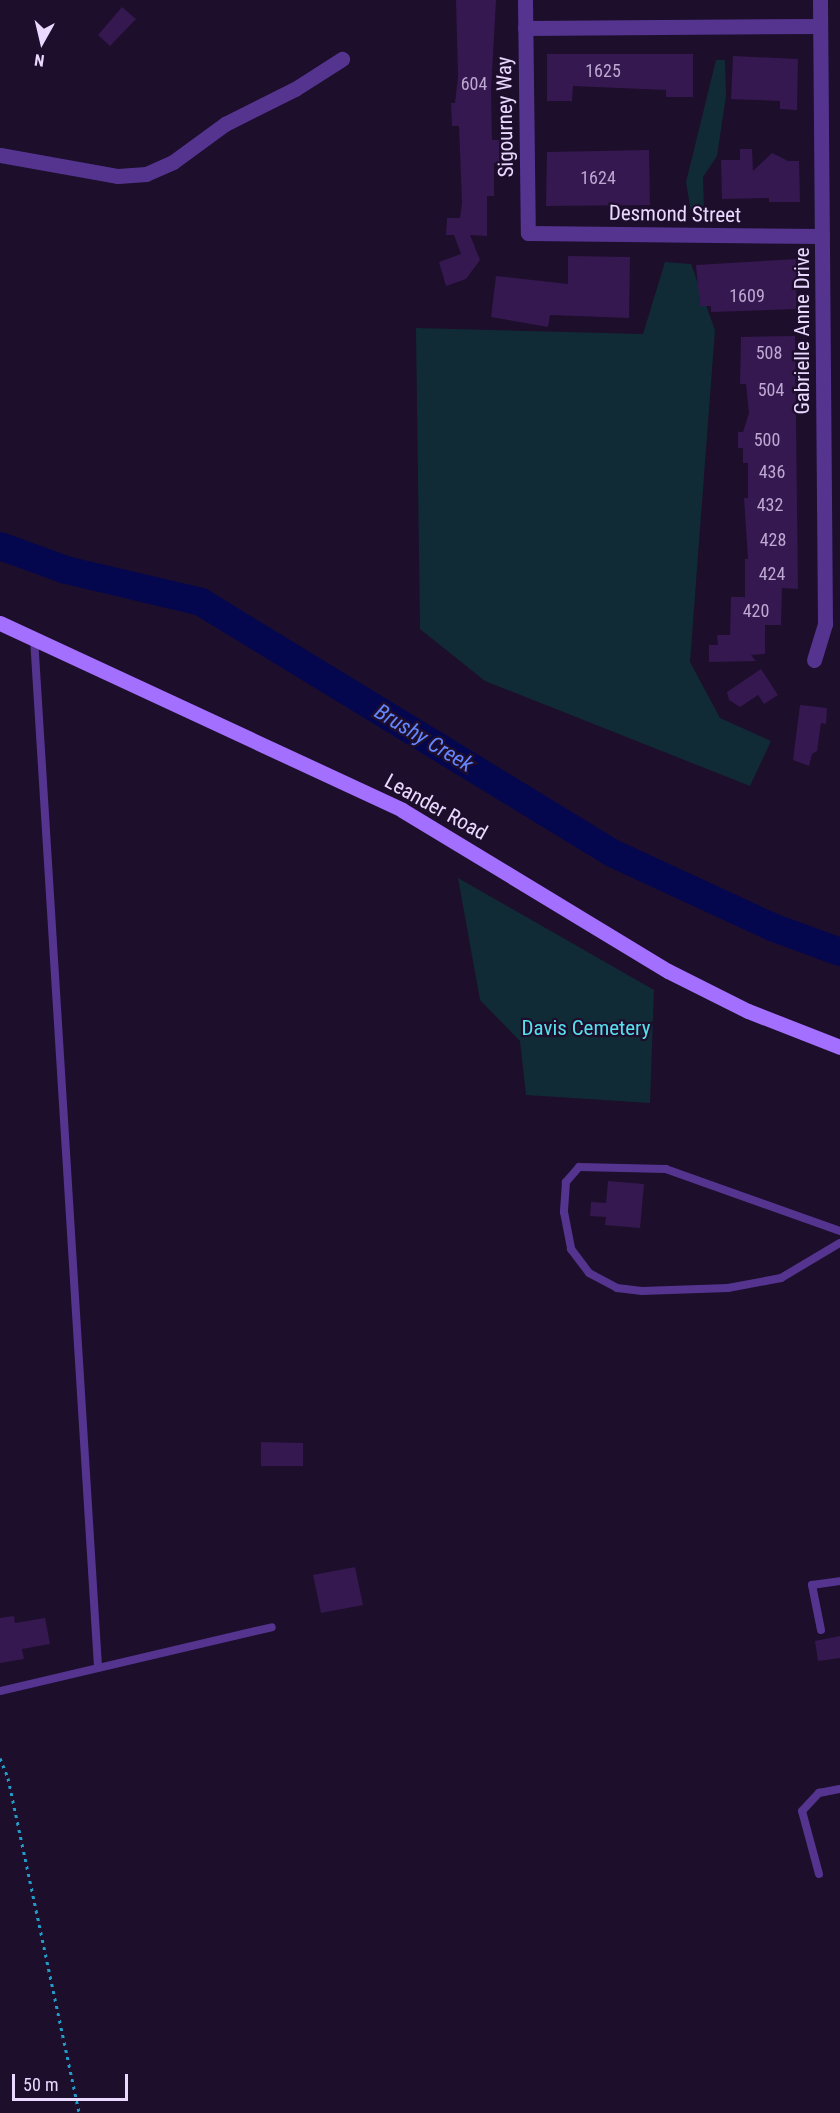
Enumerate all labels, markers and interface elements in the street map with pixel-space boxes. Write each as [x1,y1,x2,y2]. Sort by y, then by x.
north arrow [12,12,72,72]
text: N [33,50,46,70]
street label: Sigourney Way [491,56,519,178]
house number: 1625 [585,60,621,82]
house number: 604 [461,73,487,95]
house number: 1624 [580,167,616,189]
street label: Desmond Street [609,200,741,228]
street label: Gabrielle Anne Drive [789,247,815,415]
house number: 1609 [729,285,765,307]
house number: 508 [756,342,782,364]
house number: 504 [758,379,784,401]
house number: 500 [754,429,780,451]
house number: 436 [759,461,785,483]
house number: 432 [757,494,783,516]
house number: 428 [760,529,786,551]
house number: 424 [759,563,785,585]
house number: 420 [743,600,769,622]
water label: Brushy Creek [370,698,478,778]
street label: Leander Road [380,768,492,846]
park label: Davis Cemetery [522,1015,650,1041]
scale bar [15,2062,130,2100]
text: 50 m [23,2074,58,2095]

